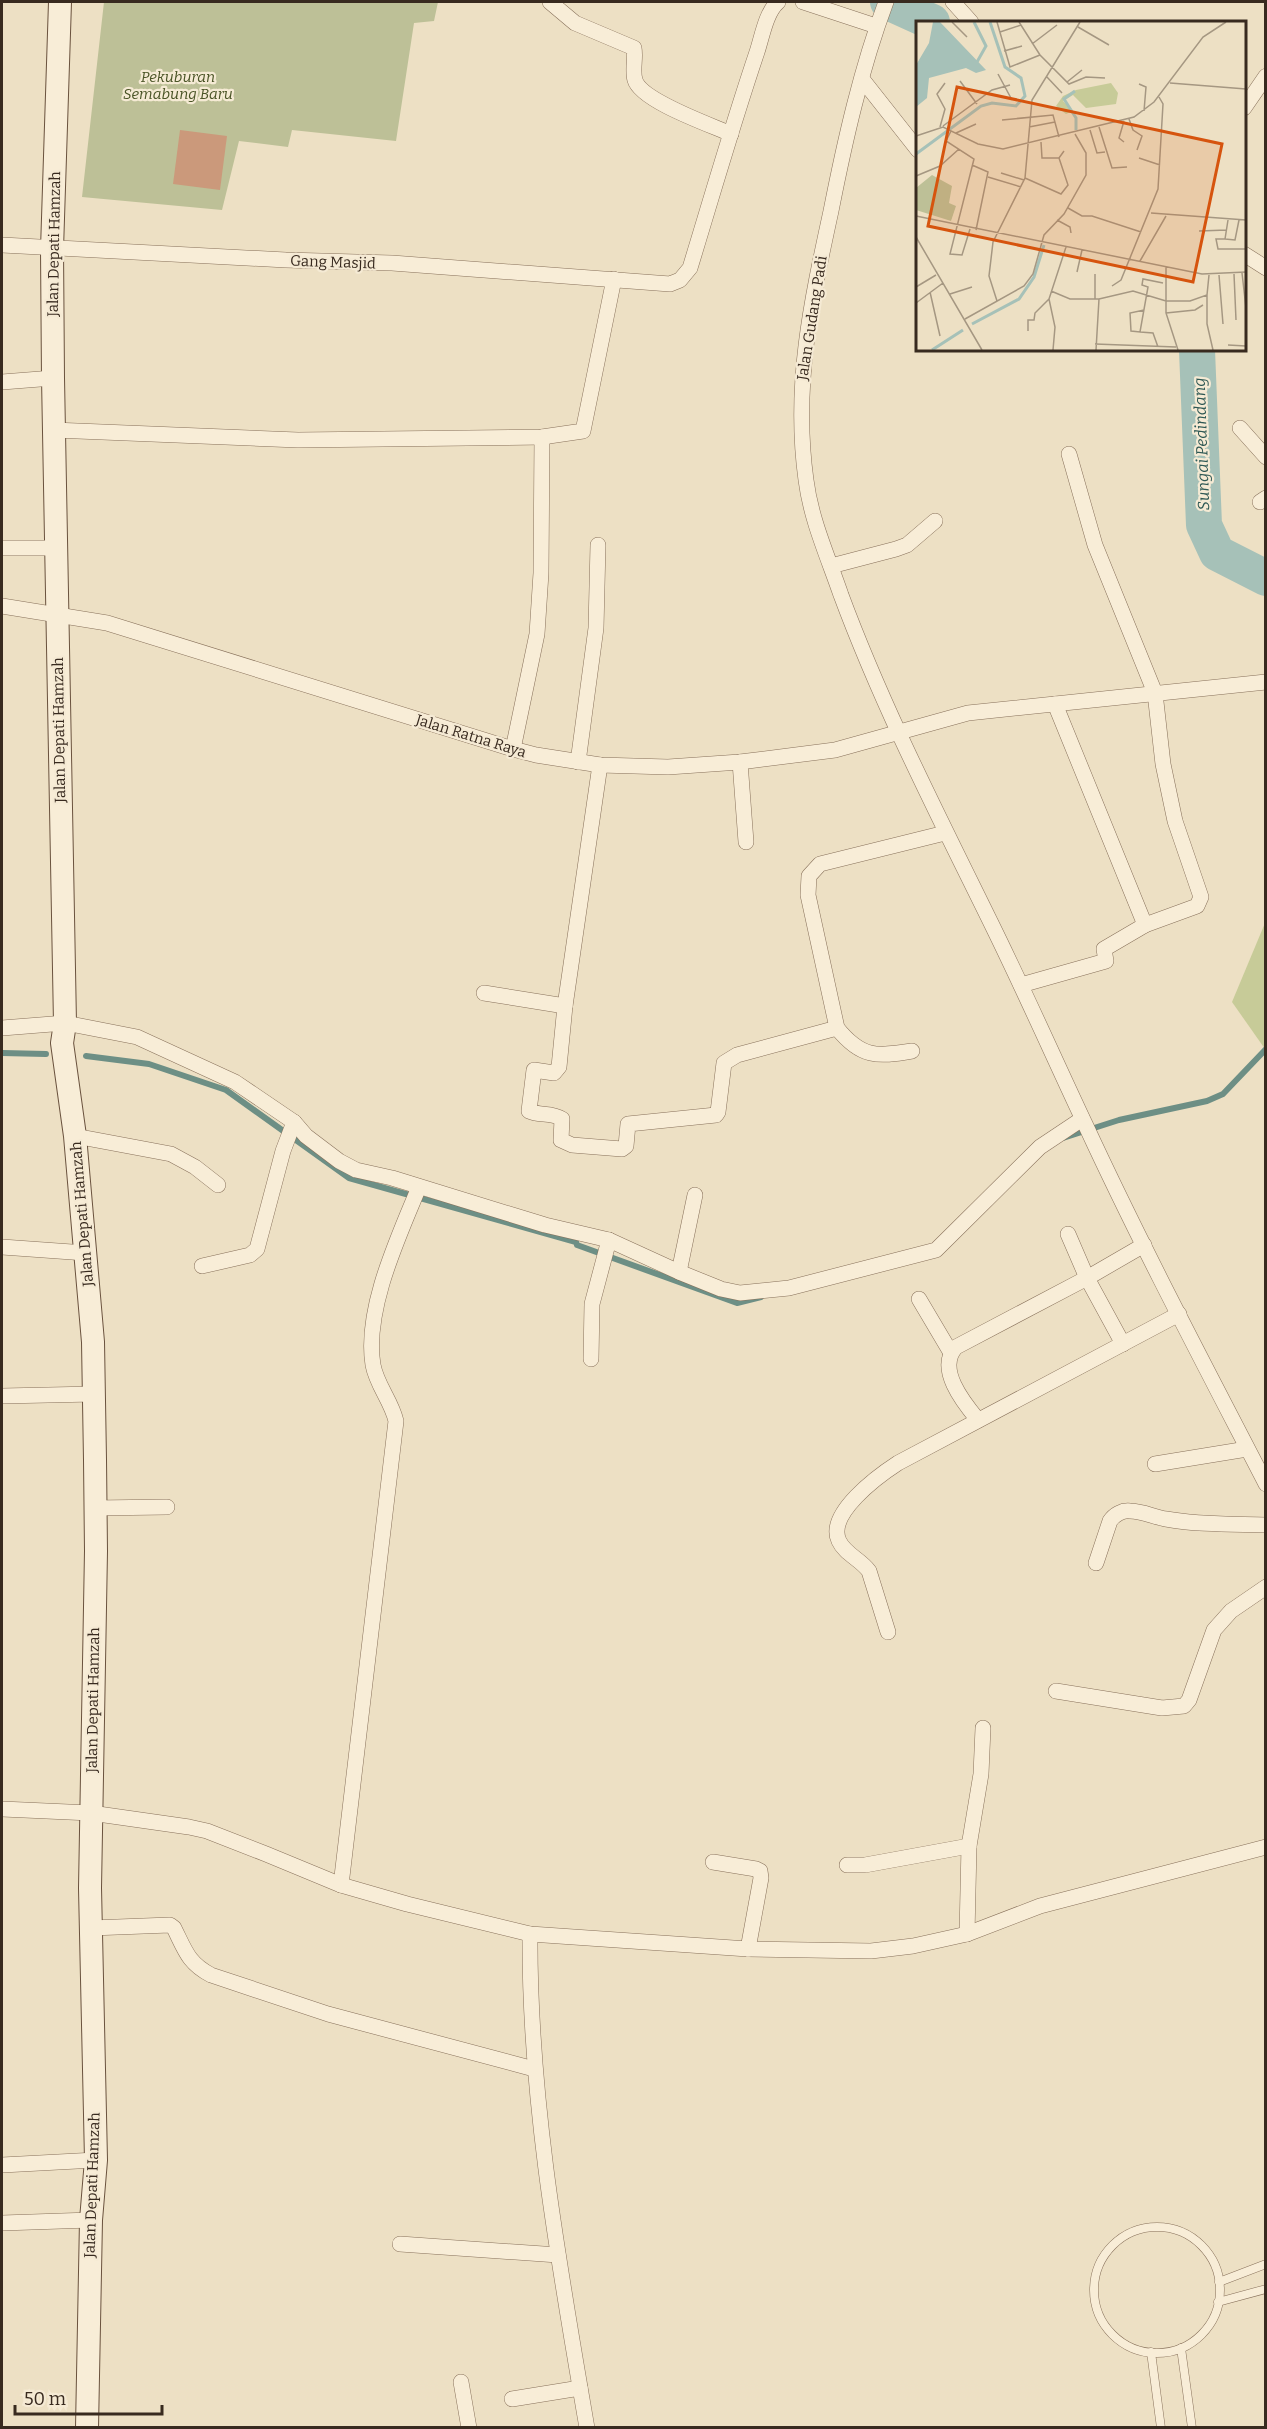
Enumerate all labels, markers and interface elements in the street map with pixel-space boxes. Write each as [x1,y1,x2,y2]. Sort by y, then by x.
inset map [916,21,1246,351]
park label: Pekuburan Semabung Baru [123,68,233,103]
street label: Jalan Depati Hamzah [44,170,64,318]
street label: Gang Masjid [290,252,376,272]
street label: Jalan Gudang Padi [793,254,831,383]
water label: Sungai Pedindang [1190,377,1213,511]
street label: Jalan Depati Hamzah [49,656,69,804]
street label: Jalan Ratna Raya [412,710,529,761]
street label: Jalan Depati Hamzah [67,1140,97,1288]
street label: Jalan Depati Hamzah [83,1626,103,1774]
street label: Jalan Depati Hamzah [80,2111,104,2259]
scale bar [15,2378,162,2416]
text: 50 m [24,2388,66,2410]

